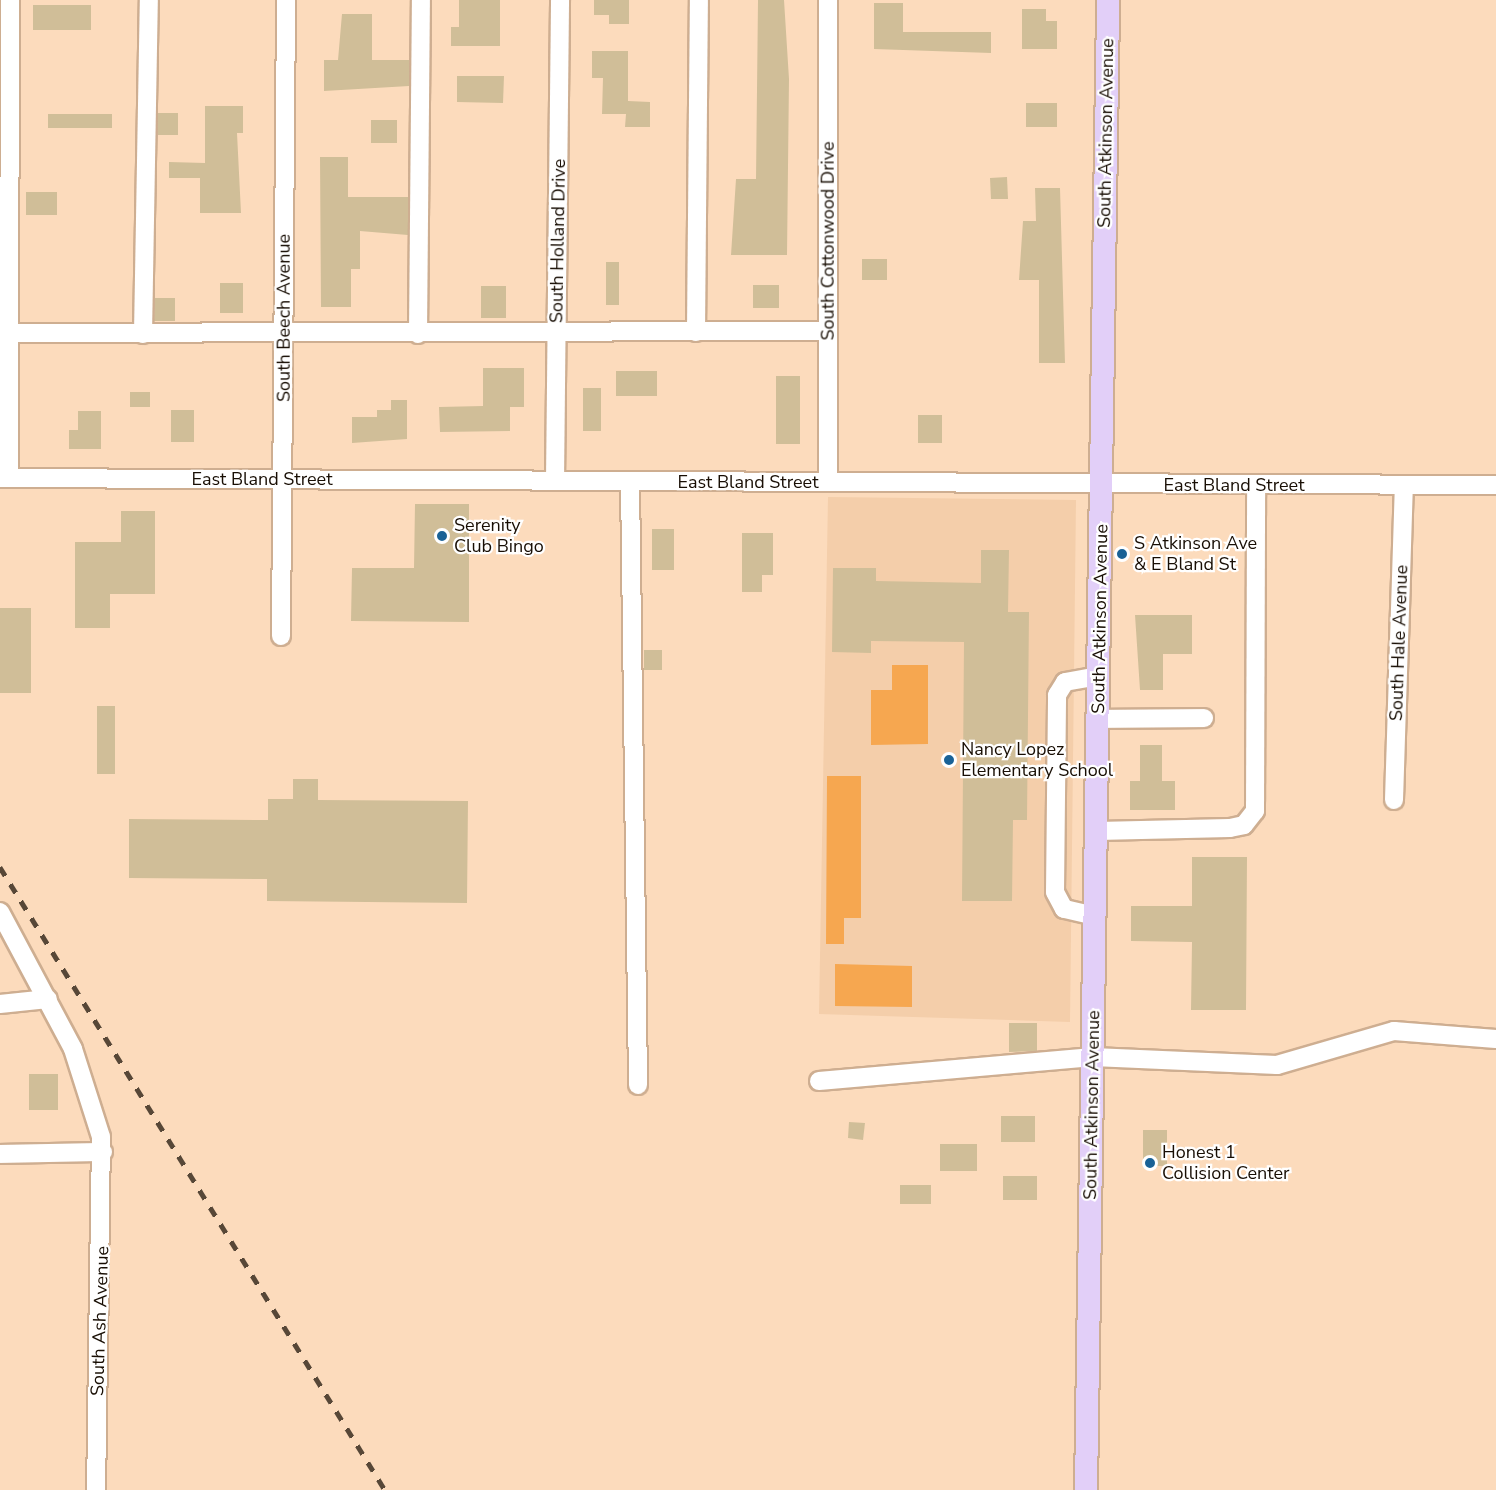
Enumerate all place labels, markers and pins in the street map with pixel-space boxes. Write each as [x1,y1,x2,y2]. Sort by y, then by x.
place label: Serenity Club Bingo [454,515,544,558]
marker: Serenity Club Bingo [435,529,449,543]
place label: S Atkinson Ave & E Bland St [1134,533,1257,576]
marker: S Atkinson Ave & E Bland St [1115,547,1129,561]
place label: Nancy Lopez Elementary School [961,739,1113,782]
marker: Nancy Lopez Elementary School [942,753,956,767]
place label: Honest 1 Collision Center [1162,1142,1290,1184]
marker: Honest 1 Collision Center [1143,1156,1157,1170]

